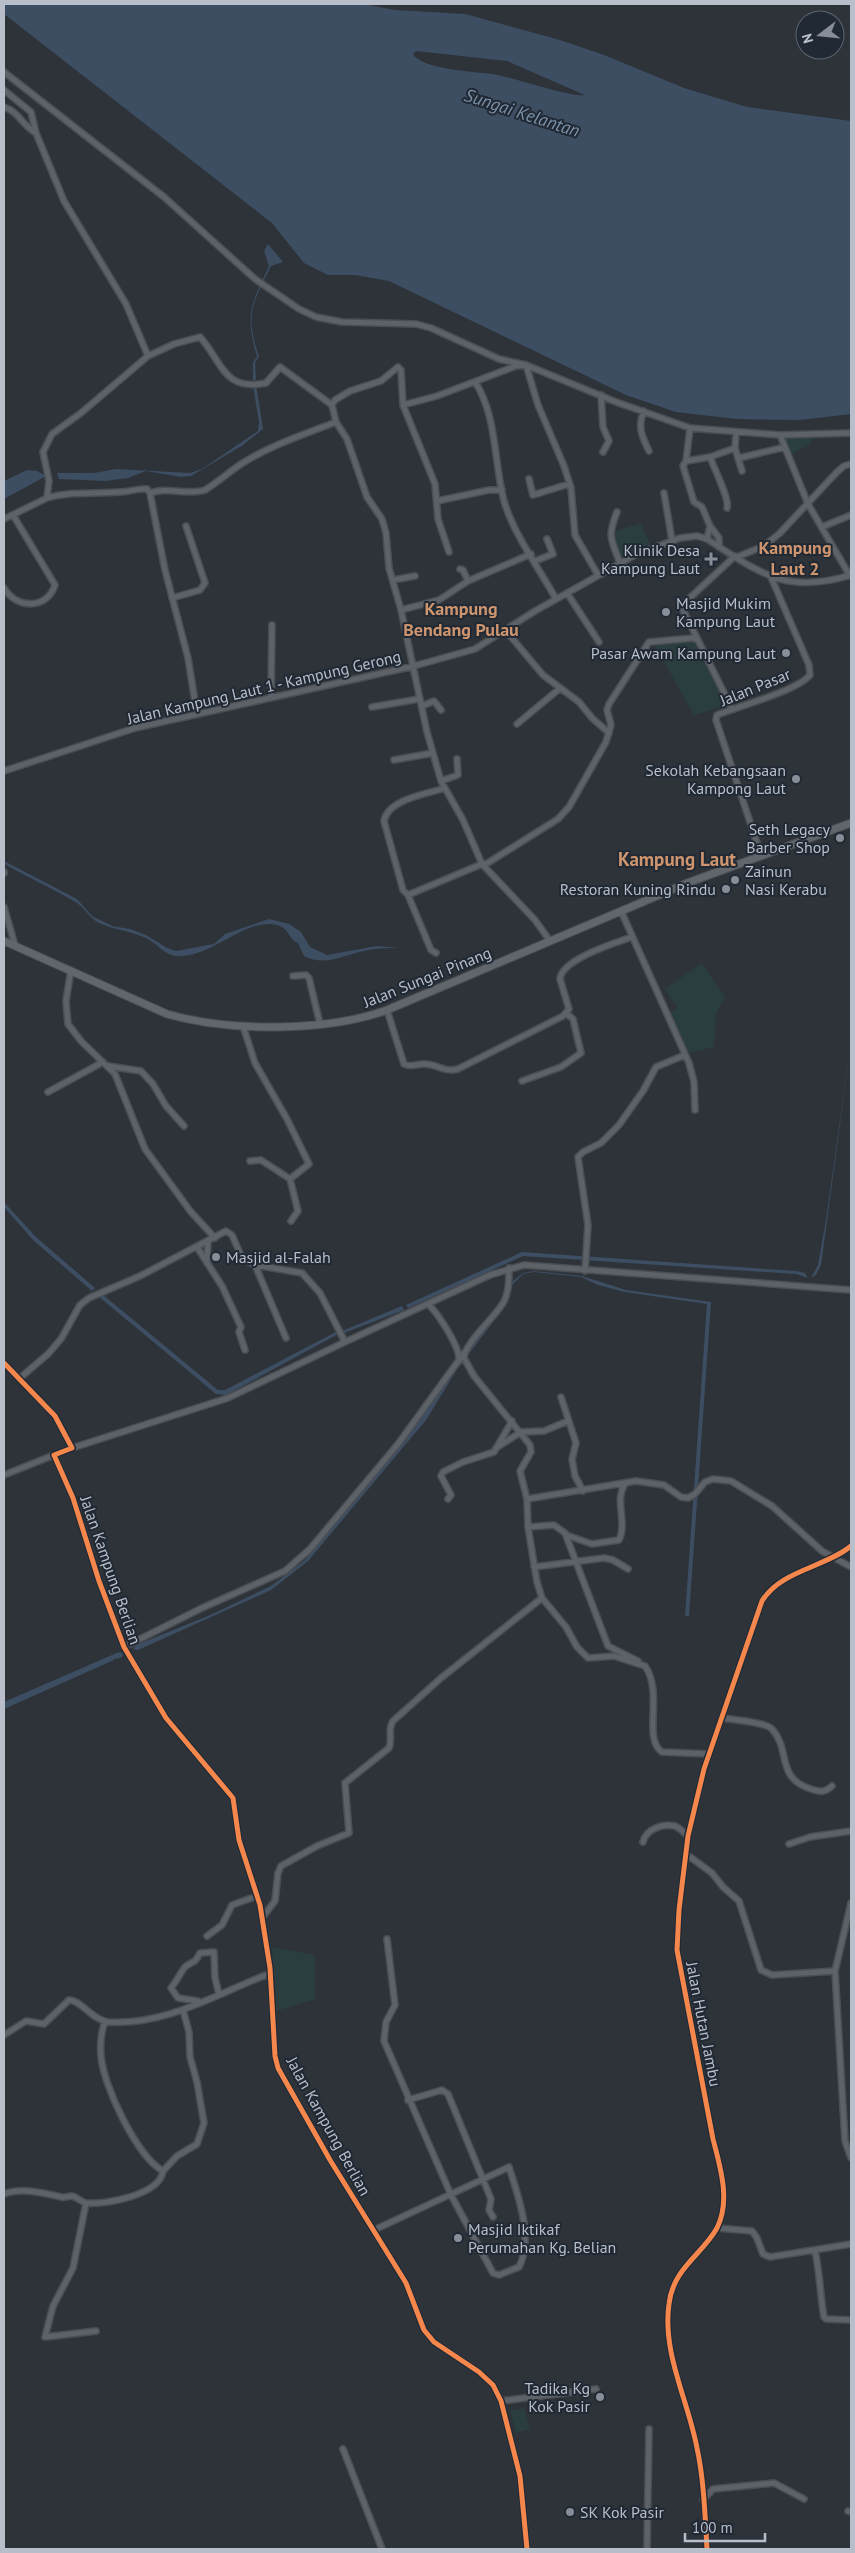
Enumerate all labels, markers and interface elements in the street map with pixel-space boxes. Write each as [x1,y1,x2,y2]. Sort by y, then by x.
north arrow [795,10,845,60]
text: N [798,32,817,45]
water label: Sungai Kelantan [462,83,583,142]
district label: Kampung Laut 2 [758,536,832,580]
place label: Klinik Desa Kampung Laut [601,540,701,578]
marker: Klinik Desa Kampung Laut [704,552,718,566]
place label: Masjid Mukim Kampung Laut [676,593,776,631]
district label: Kampung Bendang Pulau [403,597,519,641]
marker: Masjid Mukim Kampung Laut [660,606,672,618]
place label: Pasar Awam Kampung Laut [591,643,777,663]
street label: Jalan Kampung Laut 1 - Kampung Gerong [124,646,403,729]
marker: Pasar Awam Kampung Laut [780,647,792,659]
street label: Jalan Pasar [716,664,794,711]
place label: Sekolah Kebangsaan Kampong Laut [645,760,787,798]
marker: Sekolah Kebangsaan Kampong Laut [790,773,802,785]
place label: Seth Legacy Barber Shop [746,819,831,857]
marker: Seth Legacy Barber Shop [834,832,846,844]
district label: Kampung Laut [618,847,736,871]
place label: Zainun Nasi Kerabu [745,861,827,899]
marker: Zainun Nasi Kerabu [729,874,741,886]
place label: Restoran Kuning Rindu [560,879,716,899]
marker: Restoran Kuning Rindu [720,883,732,895]
street label: Jalan Sungai Pinang [359,942,494,1012]
place label: Masjid al-Falah [226,1247,331,1267]
marker: Masjid al-Falah [210,1251,222,1263]
street label: Jalan Kampung Berlian [76,1492,146,1647]
street label: Jalan Hutan Jambu [682,1959,726,2088]
street label: Jalan Kampung Berlian [282,2052,376,2199]
place label: Masjid Iktikaf Perumahan Kg. Belian [468,2219,616,2257]
marker: Masjid Iktikaf Perumahan Kg. Belian [452,2232,464,2244]
place label: Tadika Kg Kok Pasir [525,2378,591,2416]
marker: Tadika Kg Kok Pasir [594,2391,606,2403]
place label: SK Kok Pasir [580,2502,664,2522]
marker: SK Kok Pasir [564,2506,576,2518]
scale bar [685,2510,765,2542]
text: 100 m [692,2518,733,2537]

